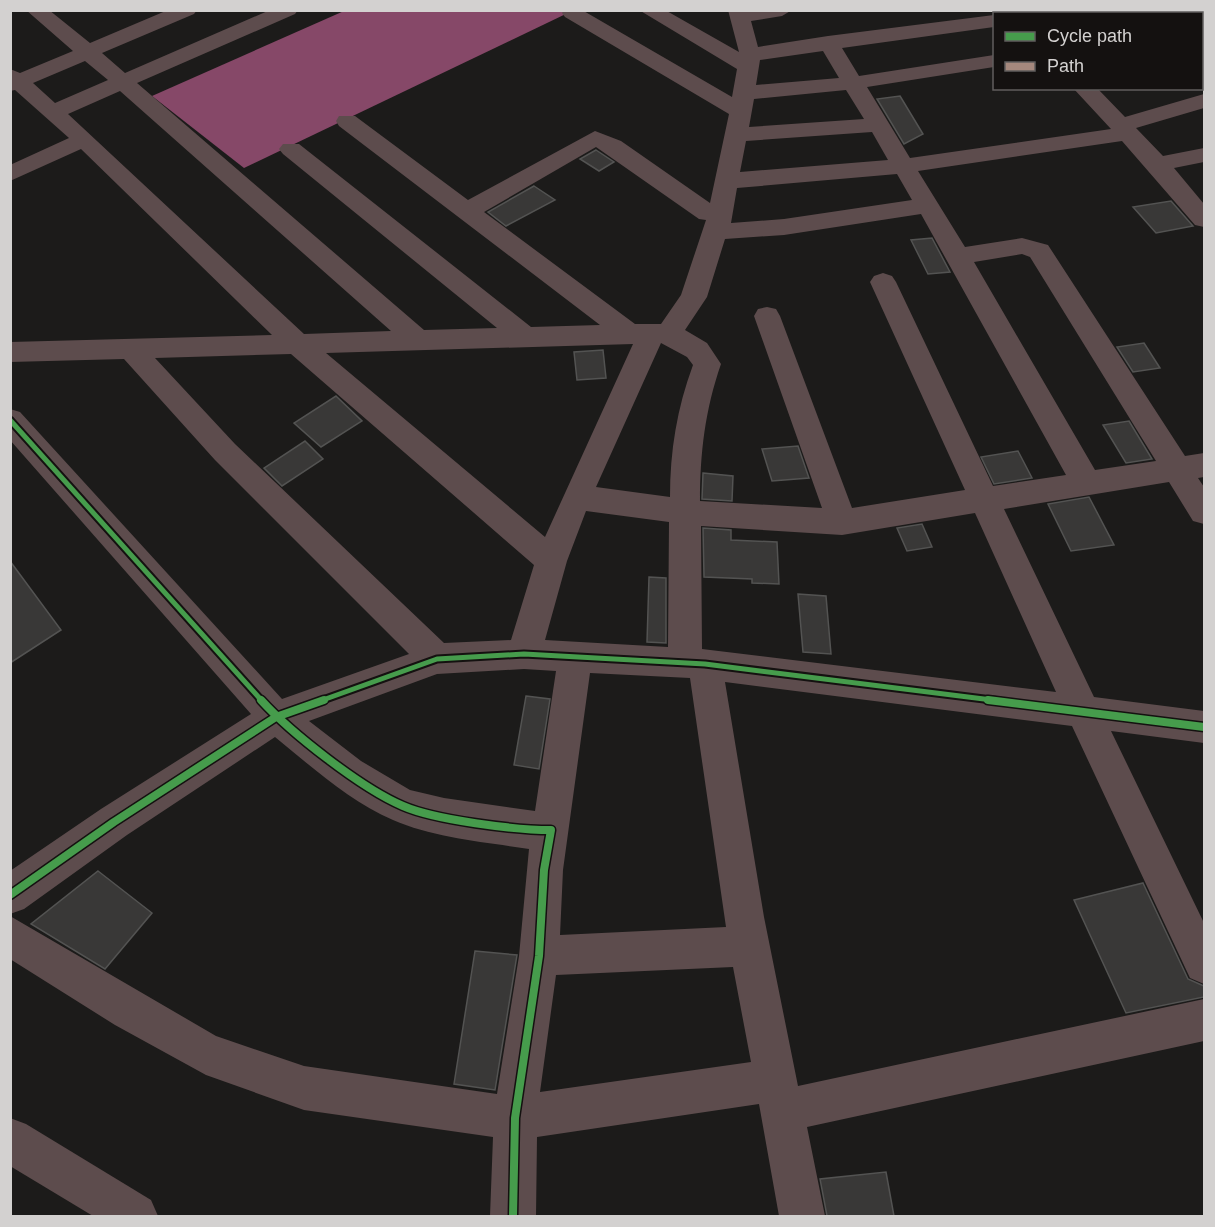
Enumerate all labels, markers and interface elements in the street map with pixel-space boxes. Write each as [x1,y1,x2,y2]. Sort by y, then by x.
legend [993,12,1203,90]
text: Cycle path [1047,26,1132,46]
text: Path [1047,56,1084,76]

